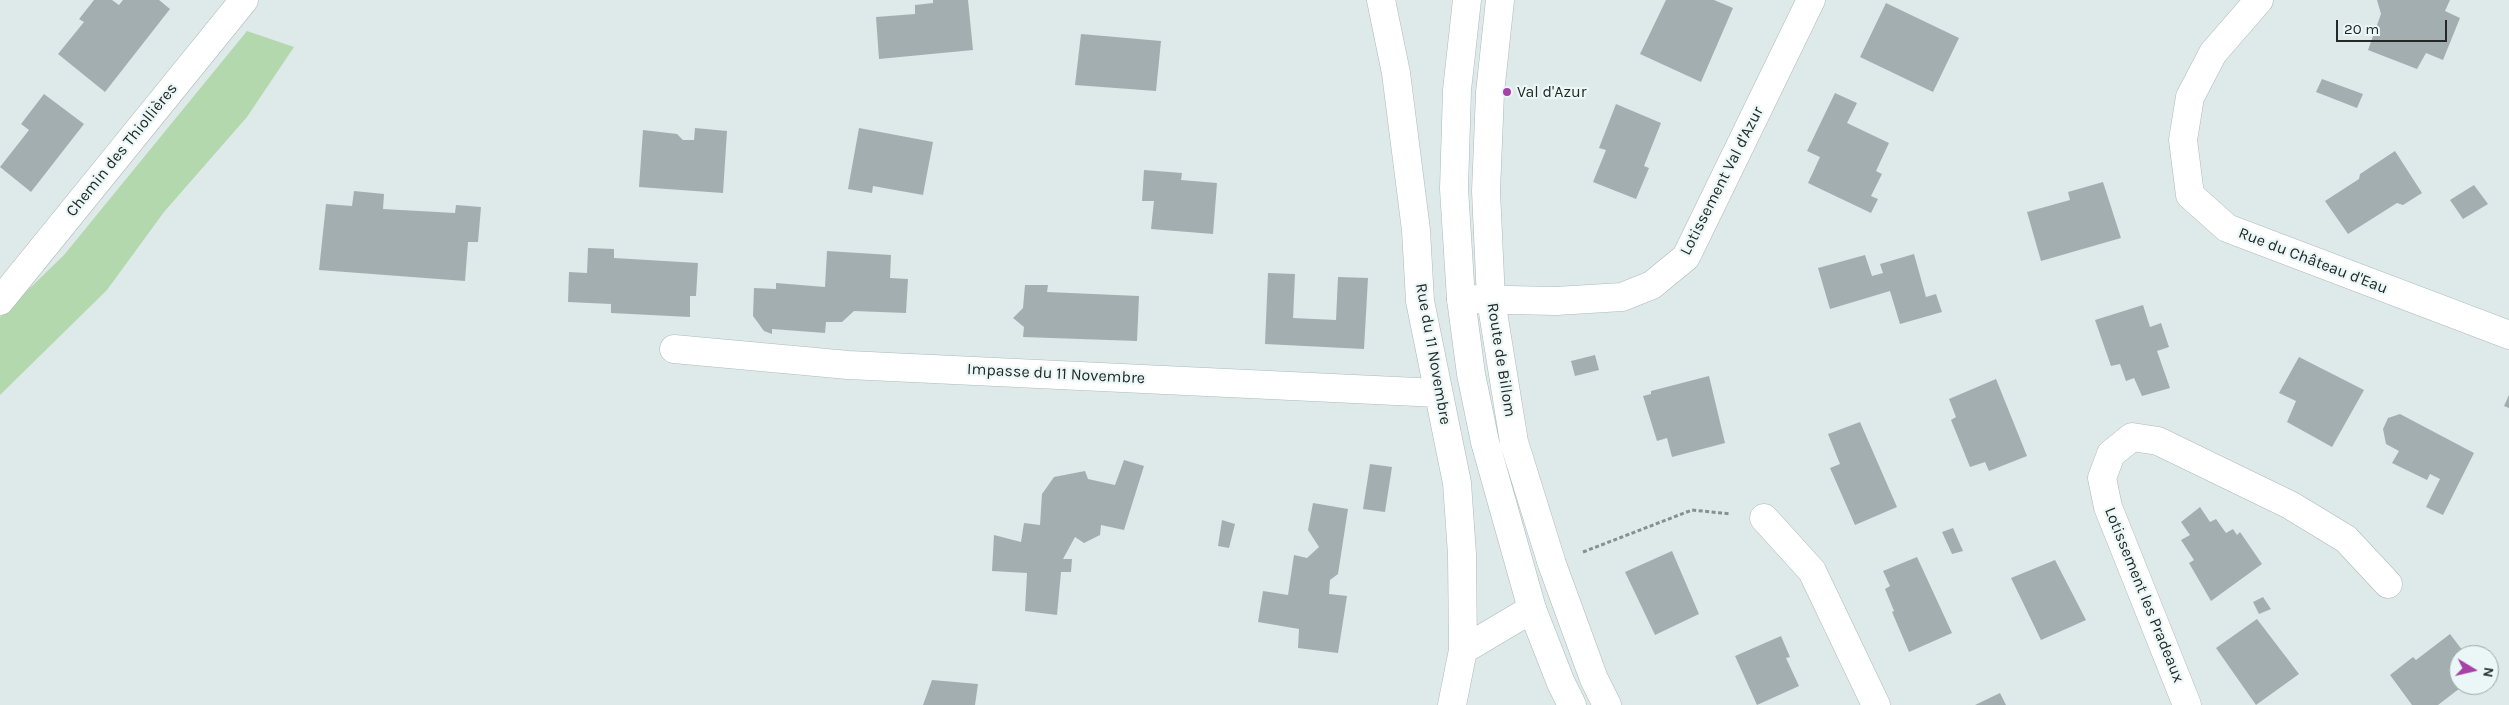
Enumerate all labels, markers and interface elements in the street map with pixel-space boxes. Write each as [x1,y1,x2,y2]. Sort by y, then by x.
scale bar [2339,10,2450,42]
text: 20 m [2344,20,2379,38]
street label: Chemin des Thiollières [62,79,182,221]
place label: Val d'Azur [1517,82,1586,102]
marker: Val d'Azur [1501,86,1513,98]
street label: Lotissement Val d'Azur [1676,104,1768,258]
street label: Rue du Château d'Eau [2236,224,2390,298]
street label: Rue du 11 Novembre [1411,282,1455,426]
street label: Route de Billom [1483,302,1519,418]
street label: Impasse du 11 Novembre [967,360,1145,388]
street label: Lotissement les Pradeaux [2100,505,2188,685]
north arrow [2449,645,2499,695]
text: N [2479,666,2498,679]

